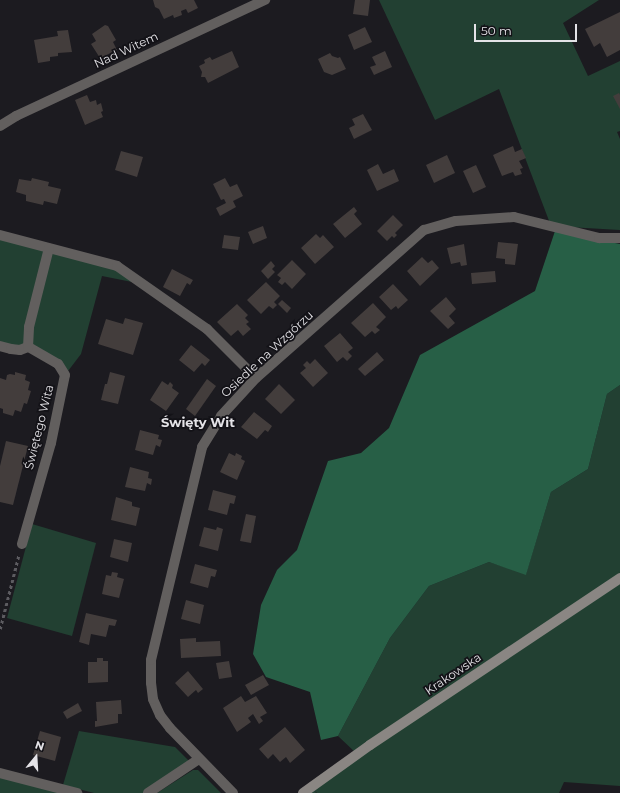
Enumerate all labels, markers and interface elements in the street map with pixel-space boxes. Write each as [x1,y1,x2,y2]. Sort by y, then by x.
scale bar [476,16,579,42]
text: 50 m [481,23,512,38]
street label: Nad Witem [92,29,160,71]
street label: Osiedle na Wzgórzu [218,308,316,400]
street label: Świętego Wita [21,383,57,471]
district label: Święty Wit [161,414,235,430]
street label: Krakowska [422,650,484,698]
north arrow [16,737,56,777]
text: N [33,738,46,754]

